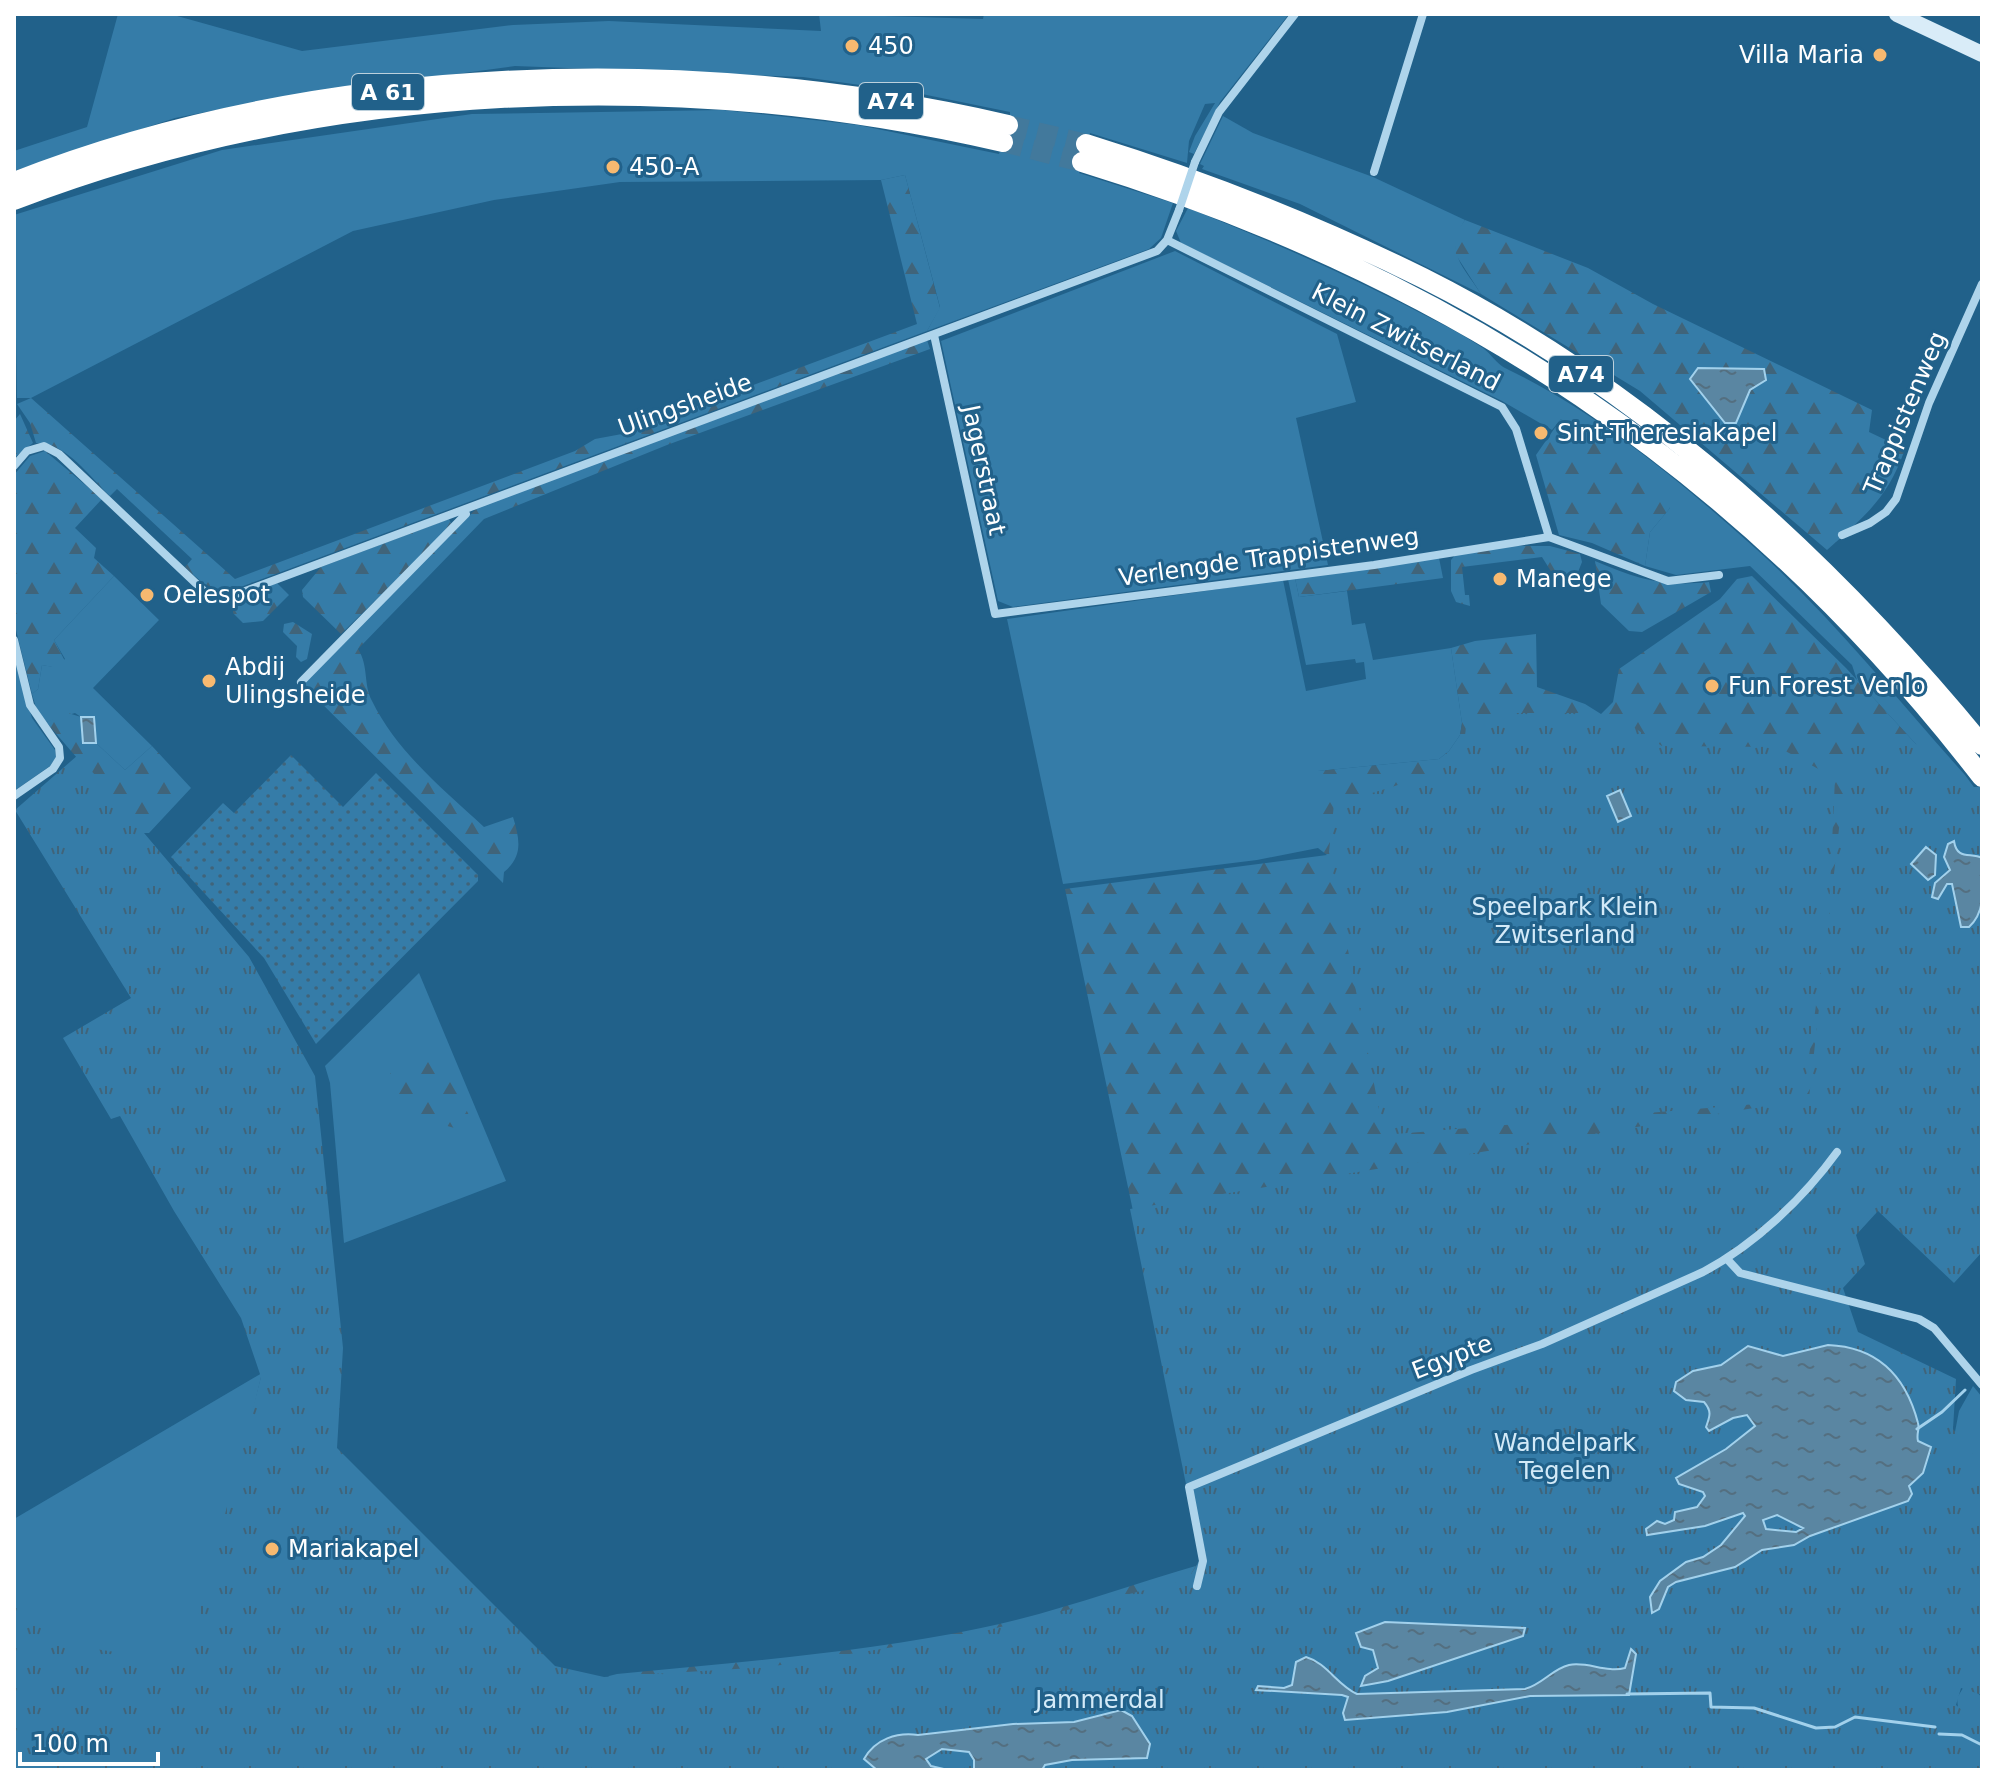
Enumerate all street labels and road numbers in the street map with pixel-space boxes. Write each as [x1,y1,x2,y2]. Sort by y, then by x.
road number: A 61 [352,74,424,110]
road number: A74 [859,83,923,119]
street label: Klein Zwitserland [1307,277,1505,397]
street label: Trappistenweg [1858,327,1952,500]
road number: A74 [1549,356,1613,392]
street label: Ulingsheide [614,368,756,442]
street label: Jagerstraat [956,400,1011,538]
street label: Verlengde Trappistenweg [1117,522,1421,592]
street label: Egypte [1408,1329,1496,1385]

